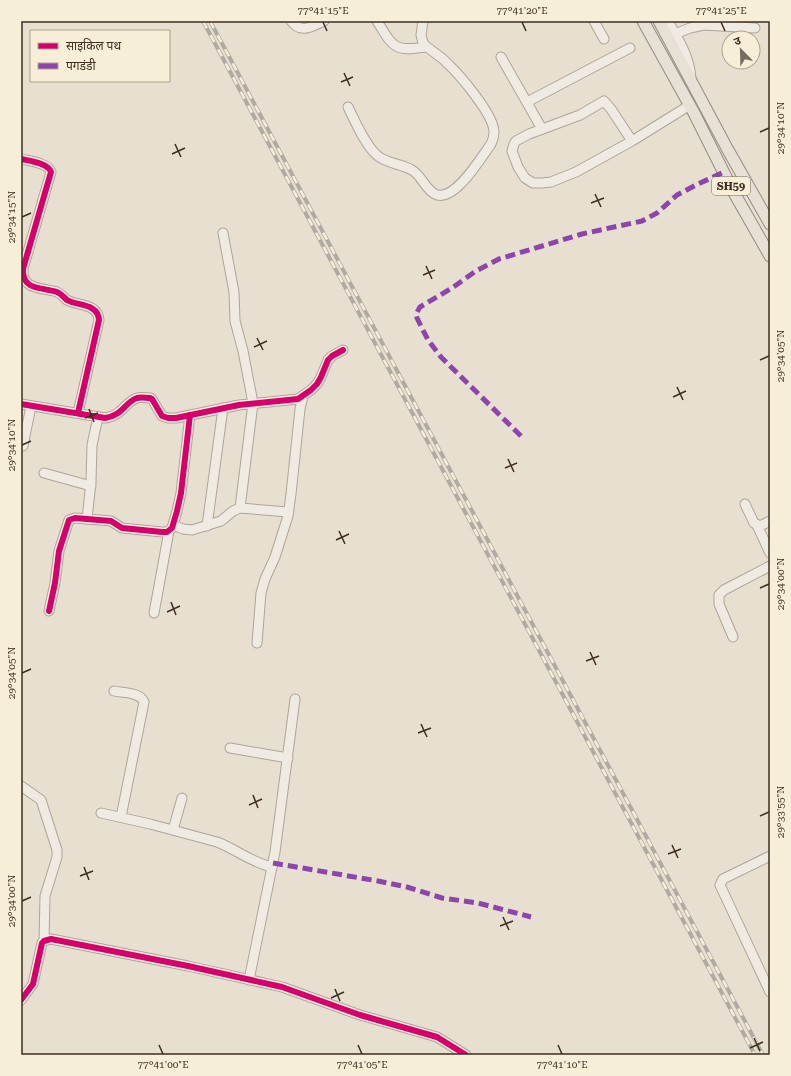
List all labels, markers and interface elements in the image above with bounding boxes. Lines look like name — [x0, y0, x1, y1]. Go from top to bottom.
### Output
text: 77°41'15"E — [297, 5, 349, 16]
text: 77°41'20"E — [496, 5, 548, 16]
text: 77°41'25"E — [695, 5, 747, 16]
legend — [30, 30, 170, 82]
north arrow — [721, 30, 761, 70]
text: उ — [732, 34, 743, 48]
text: साइकिल पथ — [66, 38, 121, 53]
text: पगडंडी — [66, 58, 96, 73]
text: 29°34'10"N — [775, 102, 786, 154]
road number: SH59 — [712, 177, 750, 195]
text: 29°34'15"N — [6, 191, 17, 243]
text: 29°34'05"N — [775, 330, 786, 382]
text: 29°34'10"N — [6, 419, 17, 471]
text: 29°34'00"N — [775, 558, 786, 610]
text: 29°34'05"N — [6, 647, 17, 699]
text: 29°33'55"N — [775, 786, 786, 838]
text: 29°34'00"N — [6, 875, 17, 927]
text: 77°41'00"E — [137, 1059, 189, 1070]
text: 77°41'05"E — [336, 1059, 388, 1070]
text: 77°41'10"E — [536, 1059, 588, 1070]

